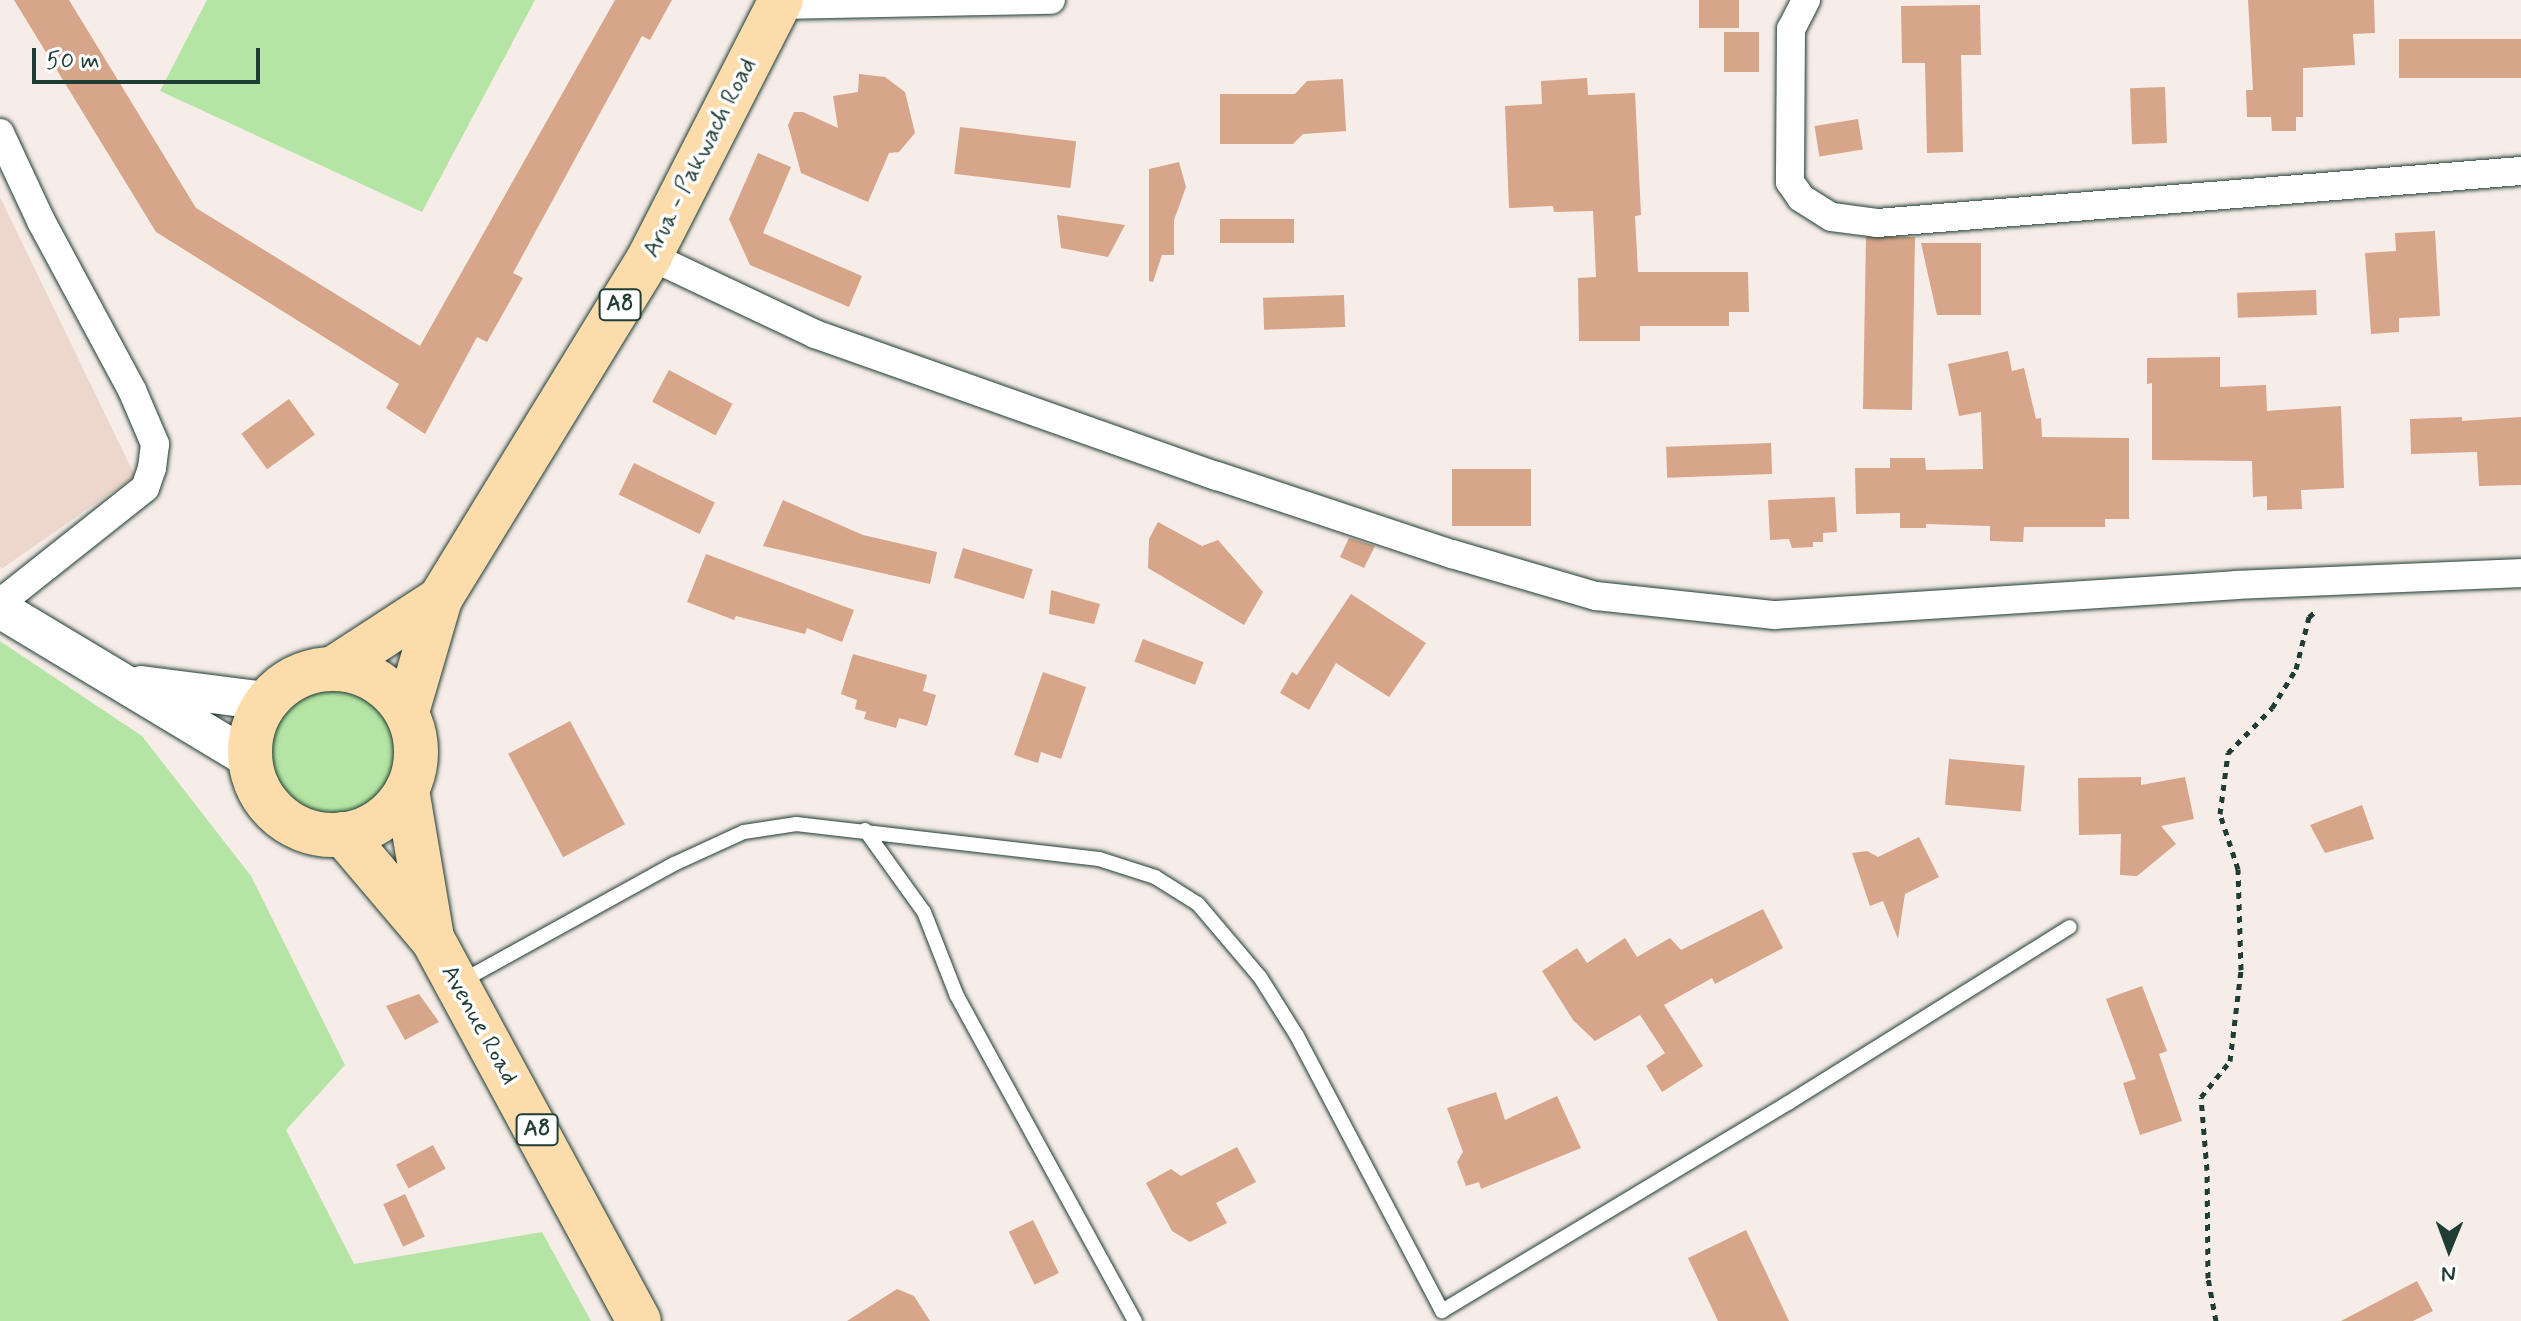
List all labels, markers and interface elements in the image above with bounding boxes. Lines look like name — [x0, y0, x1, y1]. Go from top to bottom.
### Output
scale bar — [36, 32, 264, 82]
text: 50 m — [46, 46, 100, 77]
street label: Arua - Pakwach Road — [637, 53, 763, 263]
road number: A8 — [598, 287, 642, 323]
street label: Avenue Road — [435, 961, 523, 1089]
road number: A8 — [515, 1112, 559, 1148]
north arrow — [2409, 1209, 2489, 1289]
text: N — [2441, 1259, 2456, 1287]

